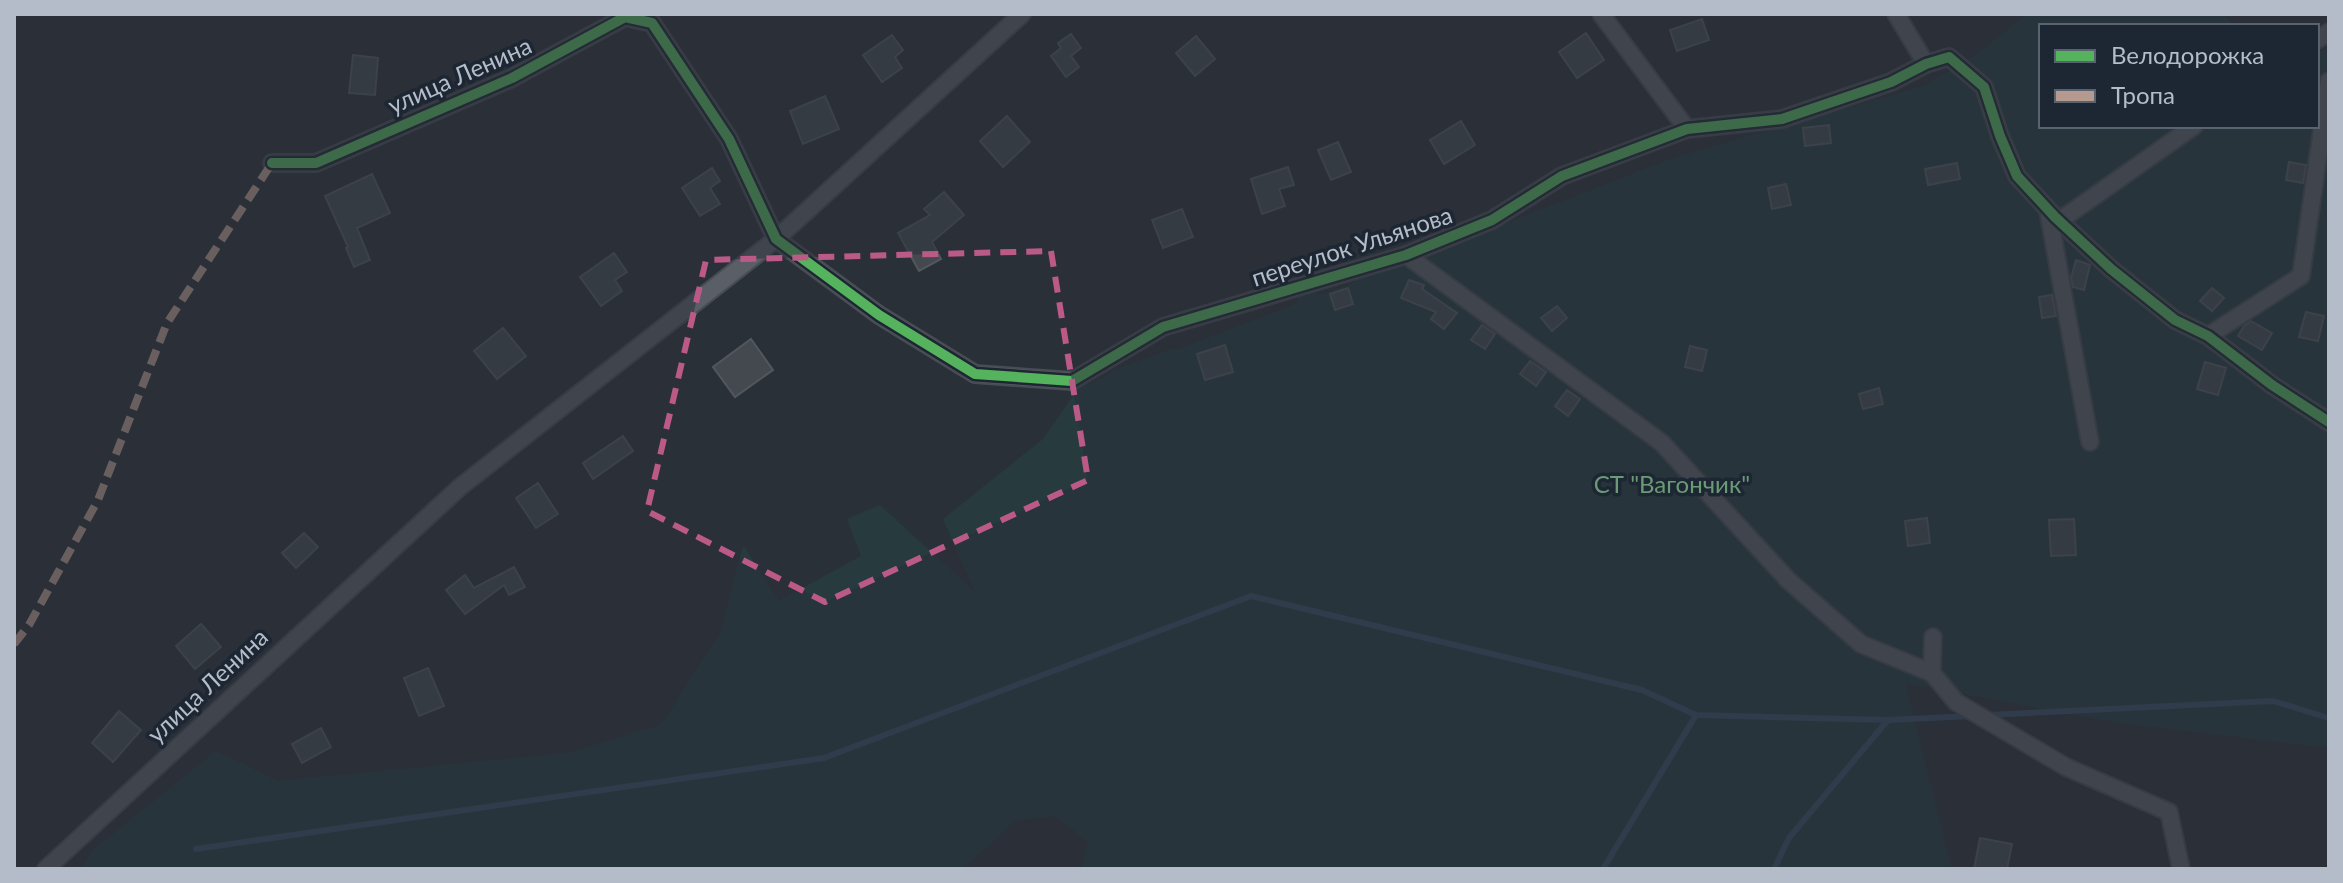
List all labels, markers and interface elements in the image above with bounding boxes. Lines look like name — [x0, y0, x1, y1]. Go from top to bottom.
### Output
legend — [2039, 24, 2319, 128]
street label: улица Ленина — [383, 30, 536, 119]
text: Велодорожка — [2111, 40, 2264, 69]
text: Тропа — [2111, 80, 2175, 109]
street label: переулок Ульянова — [1247, 199, 1456, 292]
park label: СТ "Вагончик" — [1594, 469, 1750, 498]
street label: улица Ленина — [141, 622, 273, 748]

